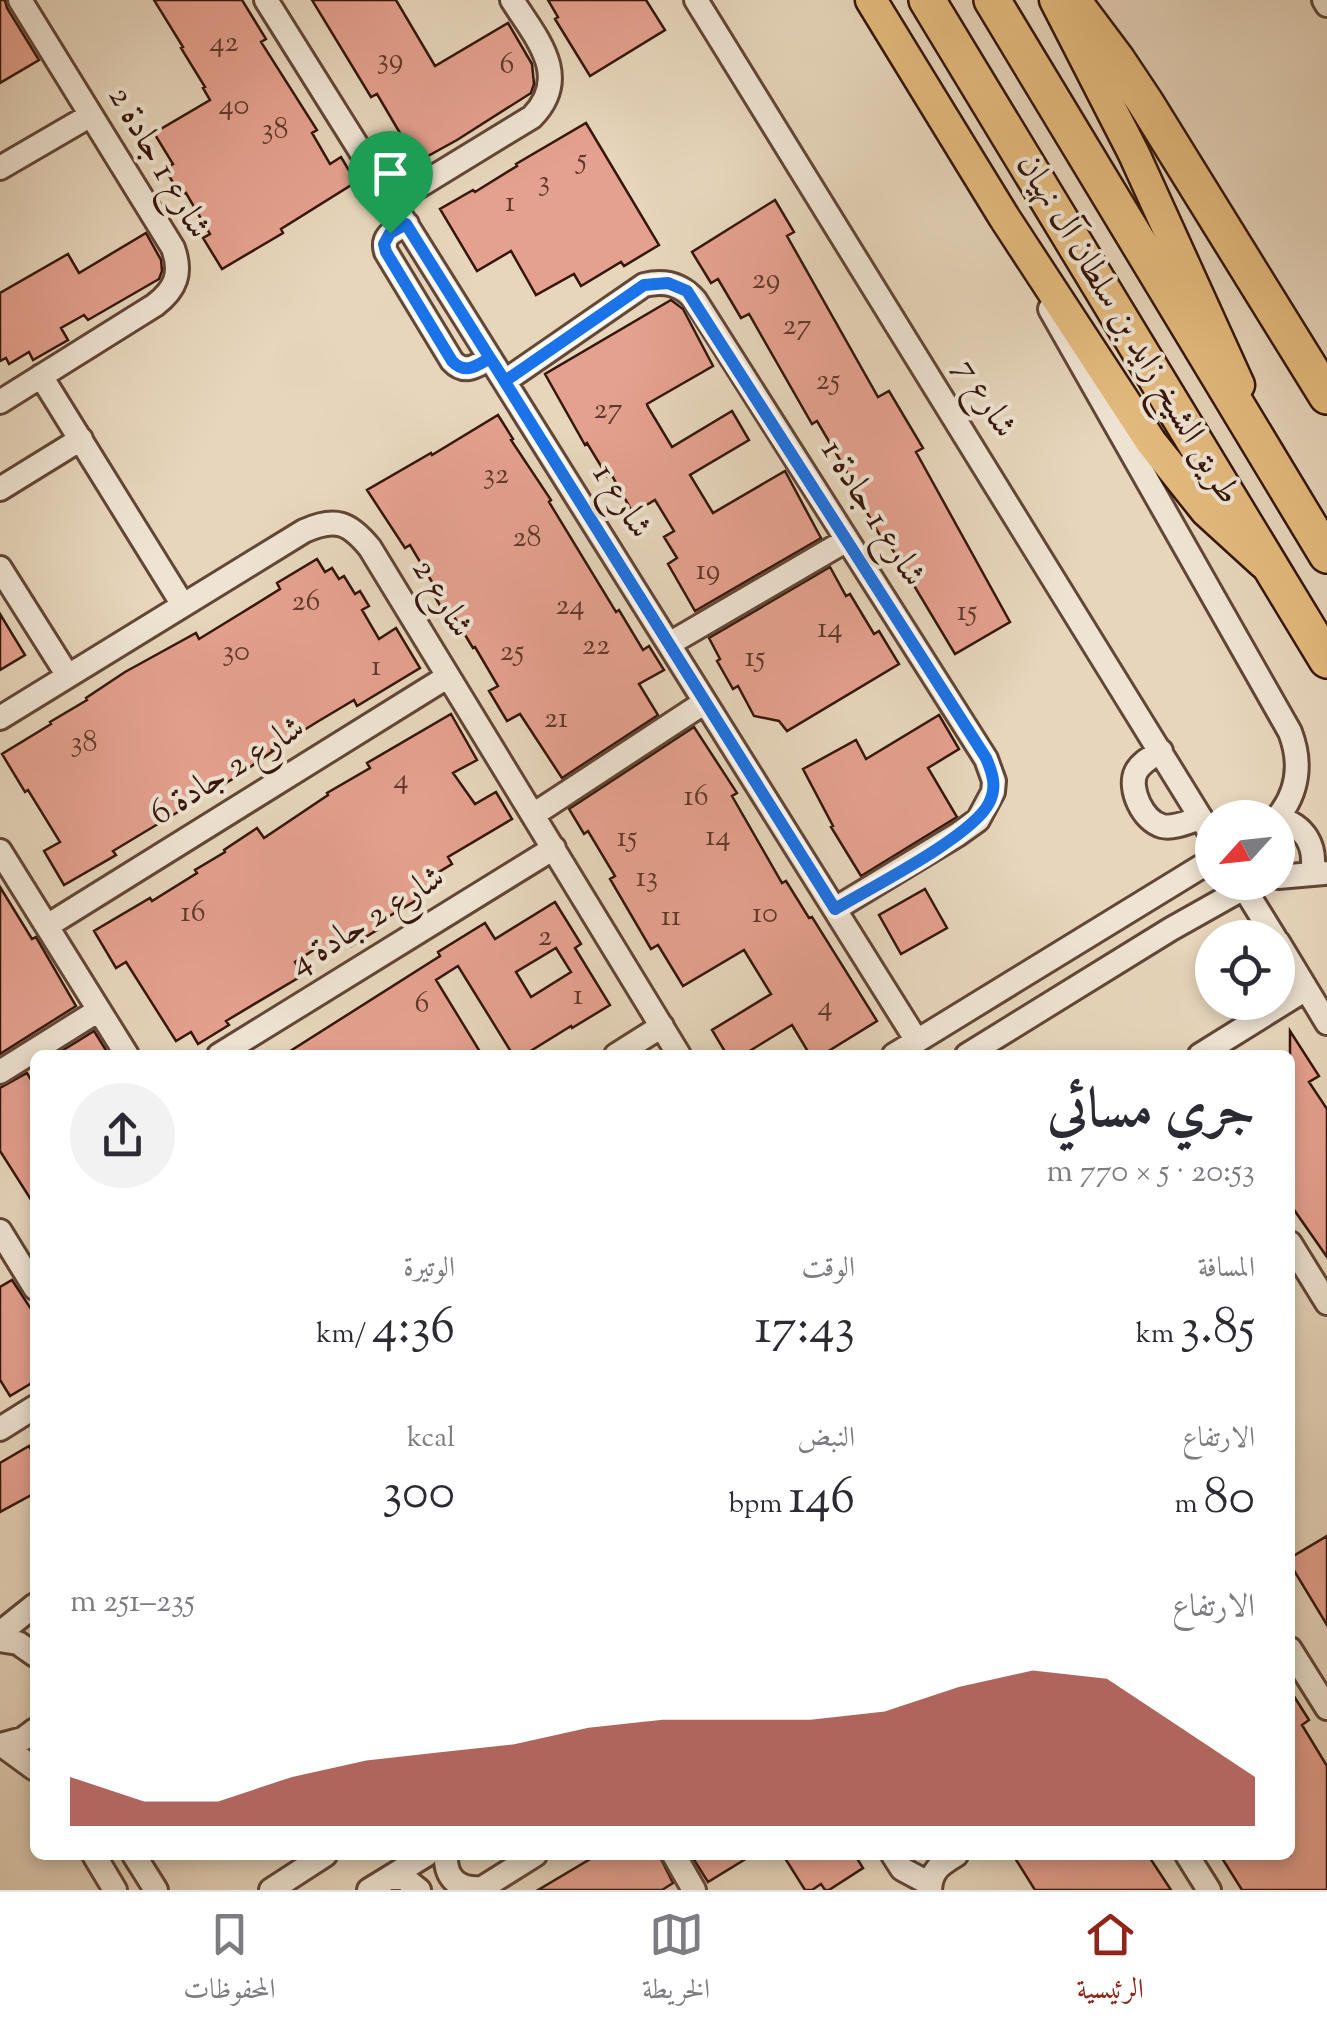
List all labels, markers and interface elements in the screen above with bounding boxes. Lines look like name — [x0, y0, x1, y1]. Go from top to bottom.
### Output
house number: 42 — [209, 22, 239, 65]
house number: 39 — [377, 39, 403, 82]
house number: 6 — [500, 44, 514, 87]
street label: شارع 1 جادة 2 — [94, 77, 222, 249]
house number: 40 — [219, 85, 249, 128]
house number: 38 — [261, 109, 289, 152]
pin — [348, 131, 433, 234]
house number: 5 — [575, 139, 587, 182]
street label: طريق الشيخ زايد بن سلطان آل نهيان — [1000, 145, 1252, 516]
icon: arrive — [363, 146, 418, 201]
house number: 3 — [538, 161, 550, 204]
house number: 1 — [505, 182, 515, 225]
house number: 29 — [752, 259, 780, 302]
house number: 27 — [782, 305, 812, 348]
street label: شارع 7 — [940, 349, 1028, 449]
house number: 25 — [816, 360, 840, 403]
house number: 27 — [593, 389, 623, 432]
street label: شارع 1 جادة 1 — [807, 431, 937, 597]
house number: 32 — [483, 454, 509, 497]
street label: شارع 1 — [578, 455, 664, 549]
house number: 28 — [512, 517, 542, 560]
street label: شارع 2 — [397, 550, 485, 648]
house number: 19 — [696, 550, 720, 593]
house number: 26 — [292, 581, 320, 624]
house number: 24 — [555, 585, 585, 628]
house number: 15 — [957, 591, 977, 634]
house number: 14 — [817, 608, 843, 651]
house number: 22 — [582, 625, 610, 668]
house number: 30 — [222, 631, 250, 674]
house number: 25 — [500, 631, 524, 674]
house number: 15 — [745, 637, 765, 680]
house number: 1 — [371, 646, 381, 689]
house number: 21 — [544, 698, 568, 741]
street label: شارع 2 جادة 6 — [140, 704, 316, 840]
house number: 38 — [70, 722, 98, 765]
house number: 4 — [393, 759, 409, 802]
house number: 16 — [683, 776, 709, 819]
north arrow — [1195, 800, 1295, 900]
map controls — [1195, 800, 1295, 1020]
house number: 14 — [705, 816, 731, 859]
house number: 15 — [617, 817, 637, 860]
street label: شارع 2 جادة 4 — [280, 854, 456, 990]
house number: 13 — [636, 857, 658, 900]
house number: 16 — [180, 892, 206, 935]
house number: 10 — [752, 893, 778, 936]
house number: 11 — [661, 896, 681, 939]
house number: 2 — [538, 916, 552, 959]
button: locate — [1195, 920, 1295, 1020]
house number: 1 — [573, 975, 583, 1018]
house number: 6 — [415, 983, 429, 1026]
house number: 4 — [817, 986, 833, 1029]
text: جري مسائي — [1047, 1073, 1255, 1152]
button: share — [70, 1083, 175, 1188]
text: 20:53 · 5 × 770 m — [1046, 1150, 1255, 1196]
text: الوتيرة — [403, 1249, 455, 1289]
text: الوقت — [801, 1249, 855, 1289]
text: المسافة — [1198, 1249, 1255, 1289]
text: 4:36 — [372, 1294, 455, 1366]
text: 17:43 — [755, 1294, 855, 1366]
text: 3.85 — [1180, 1294, 1255, 1366]
text: /km — [316, 1315, 372, 1355]
text: km — [1136, 1315, 1180, 1355]
text: kcal — [407, 1419, 455, 1459]
text: النبض — [797, 1419, 855, 1459]
text: الارتفاع — [1182, 1419, 1255, 1459]
text: 300 — [382, 1459, 455, 1531]
text: 146 — [788, 1464, 855, 1536]
text: 80 — [1204, 1464, 1255, 1536]
text: bpm — [729, 1485, 788, 1525]
text: m — [1174, 1485, 1204, 1525]
text: 235–251 m — [70, 1580, 195, 1626]
text: الارتفاع — [1172, 1585, 1255, 1631]
tab: المحفوظات — [183, 1907, 276, 2016]
tab: الخريطة — [642, 1907, 710, 2016]
tab: الرئيسية — [1077, 1907, 1144, 2016]

